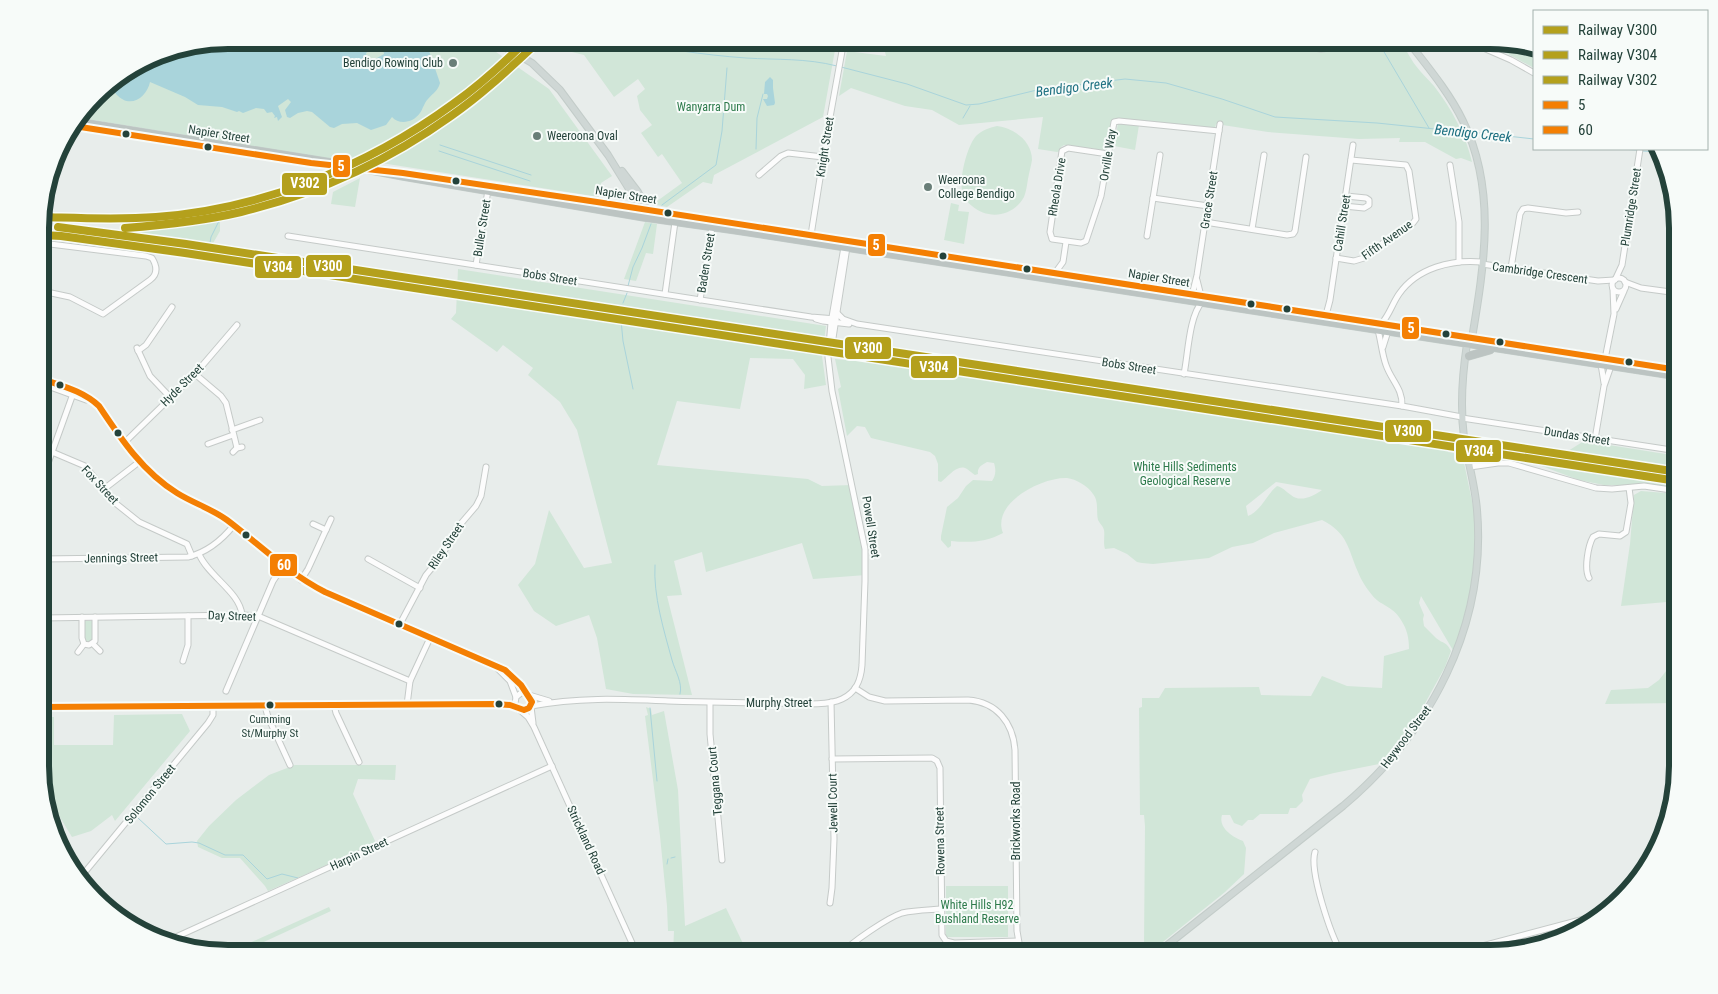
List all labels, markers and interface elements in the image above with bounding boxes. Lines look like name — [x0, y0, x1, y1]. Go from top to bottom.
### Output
legend — [1533, 10, 1708, 150]
text: Railway V300 — [1578, 21, 1657, 39]
text: Railway V304 — [1578, 46, 1657, 64]
place label: Bendigo Rowing Club — [343, 56, 443, 70]
marker: Bendigo Rowing Club — [447, 57, 459, 69]
text: Railway V302 — [1578, 71, 1657, 89]
water label: Bendigo Creek — [1035, 74, 1114, 100]
text: 5 — [1578, 96, 1585, 114]
park label: Wanyarra Dum — [677, 100, 745, 114]
street label: Knight Street — [813, 115, 837, 178]
water label: Bendigo Creek — [1434, 121, 1513, 145]
text: 60 — [1578, 121, 1593, 139]
street label: Napier Street — [187, 122, 251, 146]
street label: Orville Way — [1097, 128, 1119, 182]
unlabelled marker — [121, 129, 131, 139]
place label: Weeroona Oval — [547, 129, 618, 143]
marker: Weeroona Oval — [531, 130, 543, 142]
unlabelled marker — [203, 142, 213, 152]
line badge: 5 — [332, 154, 351, 178]
street label: Rheola Drive — [1045, 156, 1069, 217]
text: 5 — [337, 158, 345, 174]
street label: Plumridge Street — [1618, 166, 1644, 247]
street label: Grace Street — [1198, 170, 1221, 230]
line badge: V302 — [281, 172, 328, 196]
place label: Weeroona College Bendigo — [938, 173, 1015, 201]
text: V302 — [290, 175, 320, 191]
unlabelled marker — [451, 176, 461, 186]
marker: Weeroona College Bendigo — [922, 181, 934, 193]
street label: Napier Street — [594, 183, 658, 207]
street label: Cahill Street — [1331, 193, 1353, 252]
street label: Buller Street — [471, 198, 494, 258]
unlabelled marker — [663, 208, 673, 218]
street label: Fifth Avenue — [1359, 217, 1415, 263]
street label: Baden Street — [694, 232, 718, 294]
line badge: 5 — [867, 233, 886, 257]
text: 5 — [872, 237, 880, 253]
unlabelled marker — [938, 251, 948, 261]
line badge: V300 — [305, 254, 352, 278]
line badge: V304 — [254, 255, 302, 279]
text: V300 — [313, 258, 343, 274]
text: V304 — [263, 259, 293, 275]
street label: Cambridge Crescent — [1491, 259, 1589, 287]
unlabelled marker — [1022, 264, 1032, 274]
street label: Bobs Street — [522, 266, 579, 288]
street label: Napier Street — [1127, 266, 1191, 290]
unlabelled marker — [1246, 299, 1256, 309]
unlabelled marker — [1282, 304, 1292, 314]
line badge: 5 — [1401, 316, 1420, 340]
text: 5 — [1407, 320, 1415, 336]
unlabelled marker — [1441, 329, 1451, 339]
line badge: V300 — [844, 336, 892, 360]
unlabelled marker — [1495, 337, 1505, 347]
text: V300 — [853, 340, 883, 356]
line badge: V304 — [910, 355, 958, 379]
street label: Bobs Street — [1101, 355, 1158, 377]
unlabelled marker — [1624, 357, 1634, 367]
text: V304 — [919, 359, 949, 375]
street label: Hyde Street — [158, 360, 207, 409]
unlabelled marker — [55, 380, 65, 390]
line badge: V300 — [1384, 419, 1432, 443]
text: V300 — [1393, 423, 1423, 439]
street label: Dundas Street — [1543, 424, 1611, 448]
unlabelled marker — [113, 428, 123, 438]
line badge: V304 — [1455, 439, 1502, 463]
text: V304 — [1464, 443, 1494, 459]
park label: White Hills Sediments Geological Reserve — [1133, 460, 1237, 488]
street label: Fox Street — [79, 463, 122, 508]
street label: Powell Street — [859, 495, 883, 559]
street label: Riley Street — [425, 520, 467, 572]
unlabelled marker — [241, 530, 251, 540]
street label: Jennings Street — [84, 550, 159, 566]
line badge: 60 — [269, 553, 298, 577]
text: 60 — [277, 557, 291, 573]
street label: Day Street — [208, 608, 257, 624]
unlabelled marker — [394, 619, 404, 629]
street label: Murphy Street — [746, 696, 813, 710]
unlabelled marker — [494, 699, 504, 709]
marker: Cumming St/Murphy St — [265, 700, 275, 710]
street label: Heywood Street — [1378, 703, 1434, 771]
place label: Cumming St/Murphy St — [242, 713, 298, 740]
street label: Teggana Court — [705, 745, 725, 816]
street label: Solomon Street — [122, 761, 179, 827]
street label: Jewell Court — [825, 773, 841, 833]
street label: Brickworks Road — [1009, 781, 1023, 861]
street label: Strickland Road — [564, 803, 608, 877]
street label: Rowena Street — [932, 806, 948, 875]
street label: Harpin Street — [328, 834, 391, 873]
park label: White Hills H92 Bushland Reserve — [935, 898, 1019, 926]

